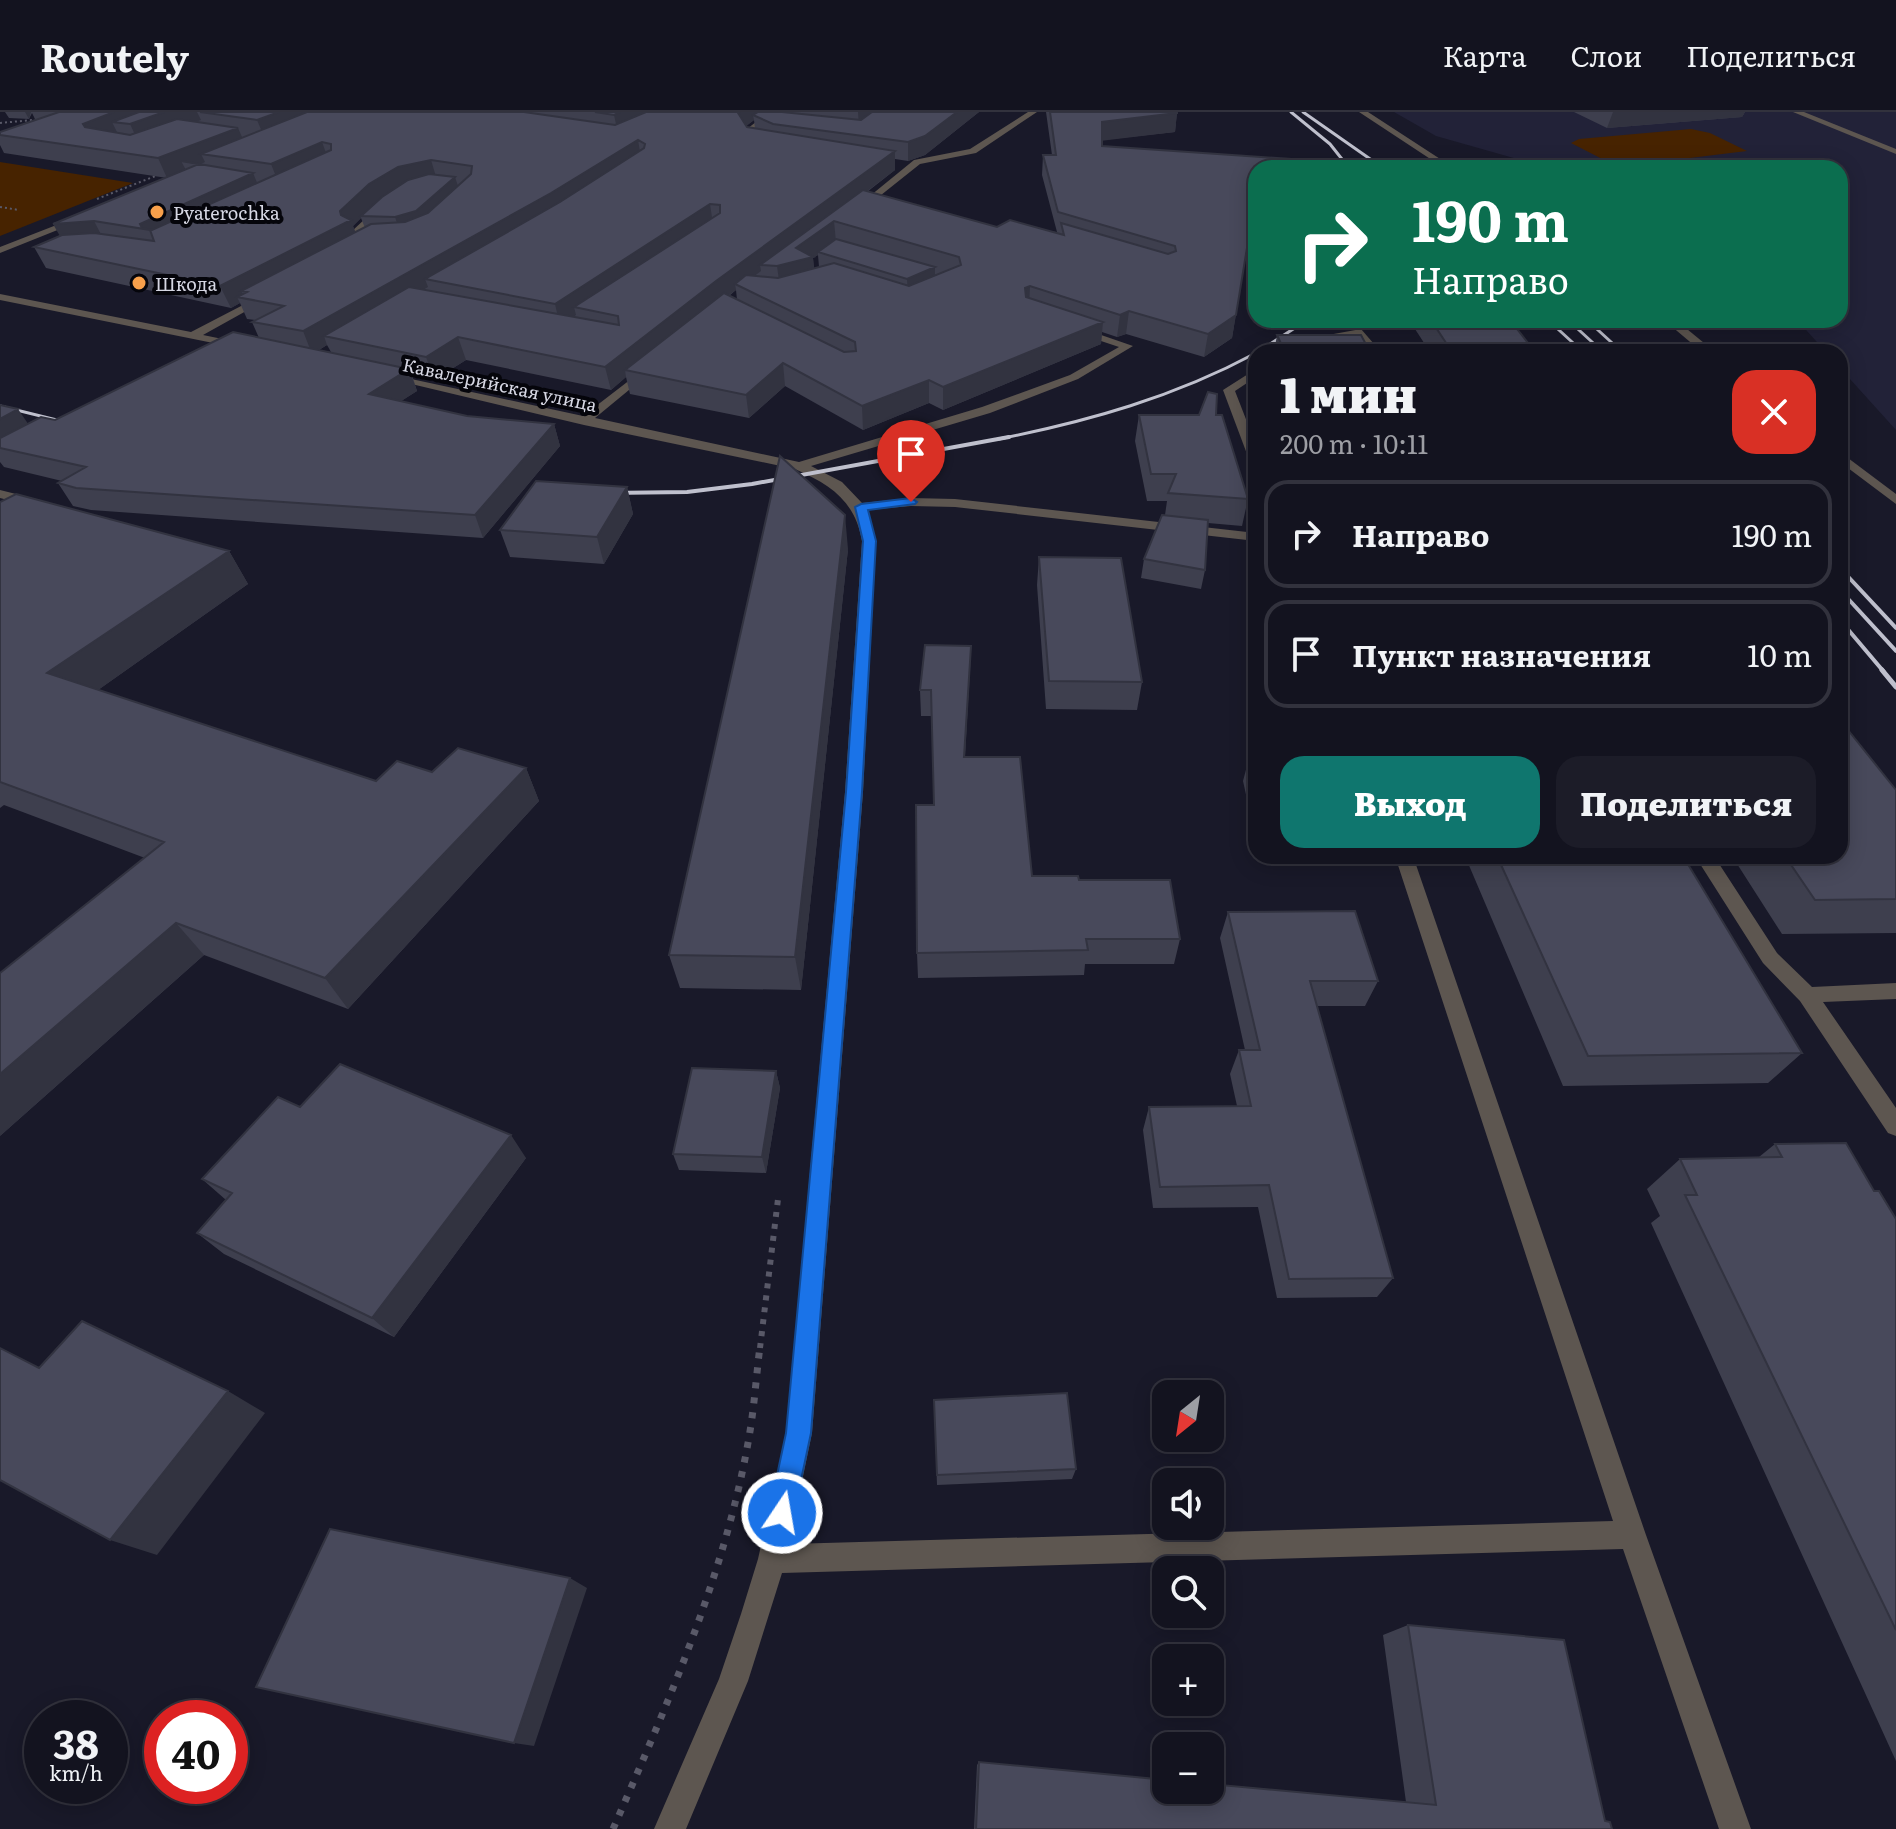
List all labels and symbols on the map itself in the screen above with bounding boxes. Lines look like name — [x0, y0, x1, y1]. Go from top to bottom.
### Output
place label: Pyaterochka — [173, 199, 280, 226]
marker: Pyaterochka — [148, 203, 166, 221]
place label: Шкода — [155, 270, 218, 297]
marker: Шкода — [130, 274, 148, 292]
street label: Кавалерийская улица — [400, 350, 600, 418]
pin — [877, 420, 945, 502]
north arrow — [1152, 1380, 1224, 1452]
position arrow — [740, 1471, 824, 1555]
speed limit sign: 40 — [144, 1700, 248, 1804]

